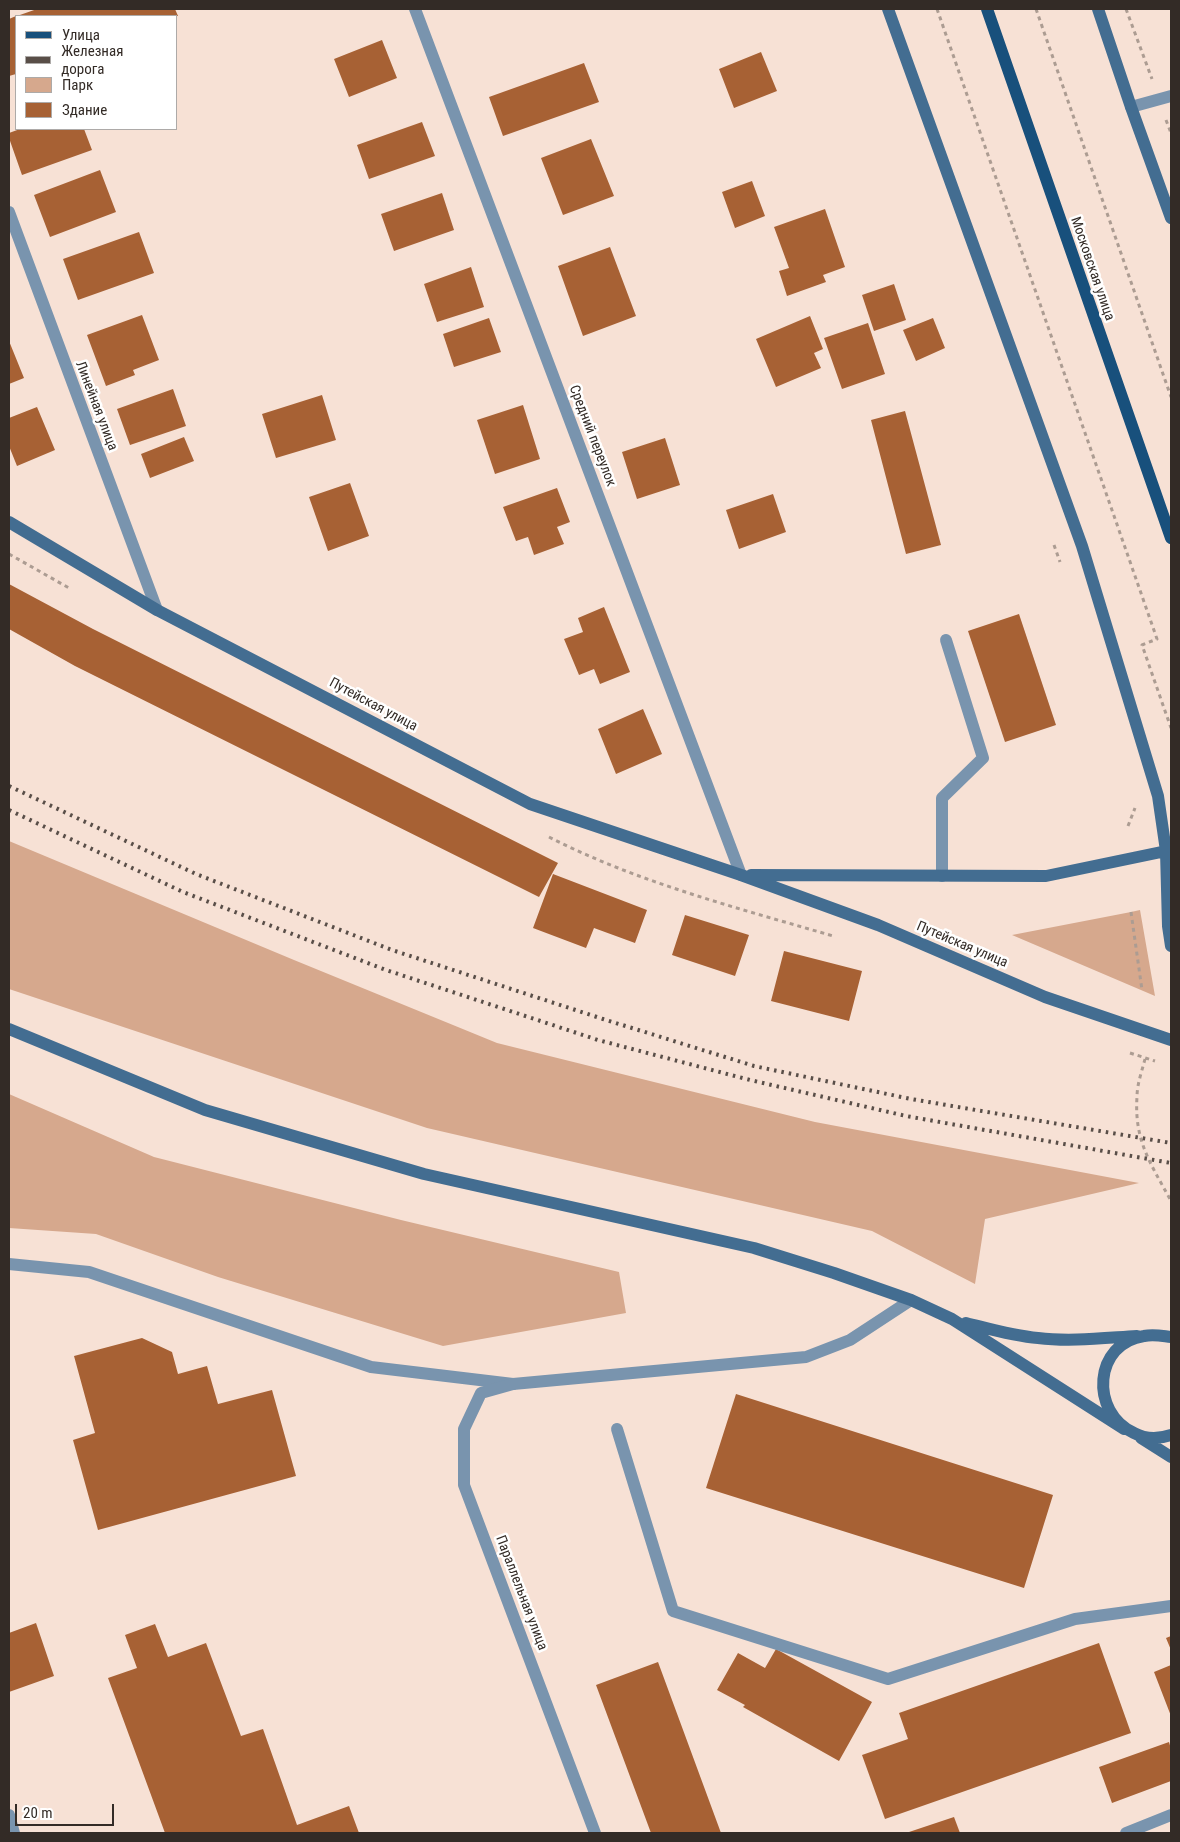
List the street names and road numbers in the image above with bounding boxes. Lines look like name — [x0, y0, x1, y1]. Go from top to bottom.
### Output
street label: Московская улица — [1066, 215, 1118, 323]
street label: Линейная улица — [71, 359, 121, 453]
street label: Средний переулок — [565, 383, 619, 489]
street label: Путейская улица — [326, 675, 420, 735]
street label: Путейская улица — [914, 918, 1010, 972]
street label: Параллельная улица — [491, 1533, 551, 1653]

